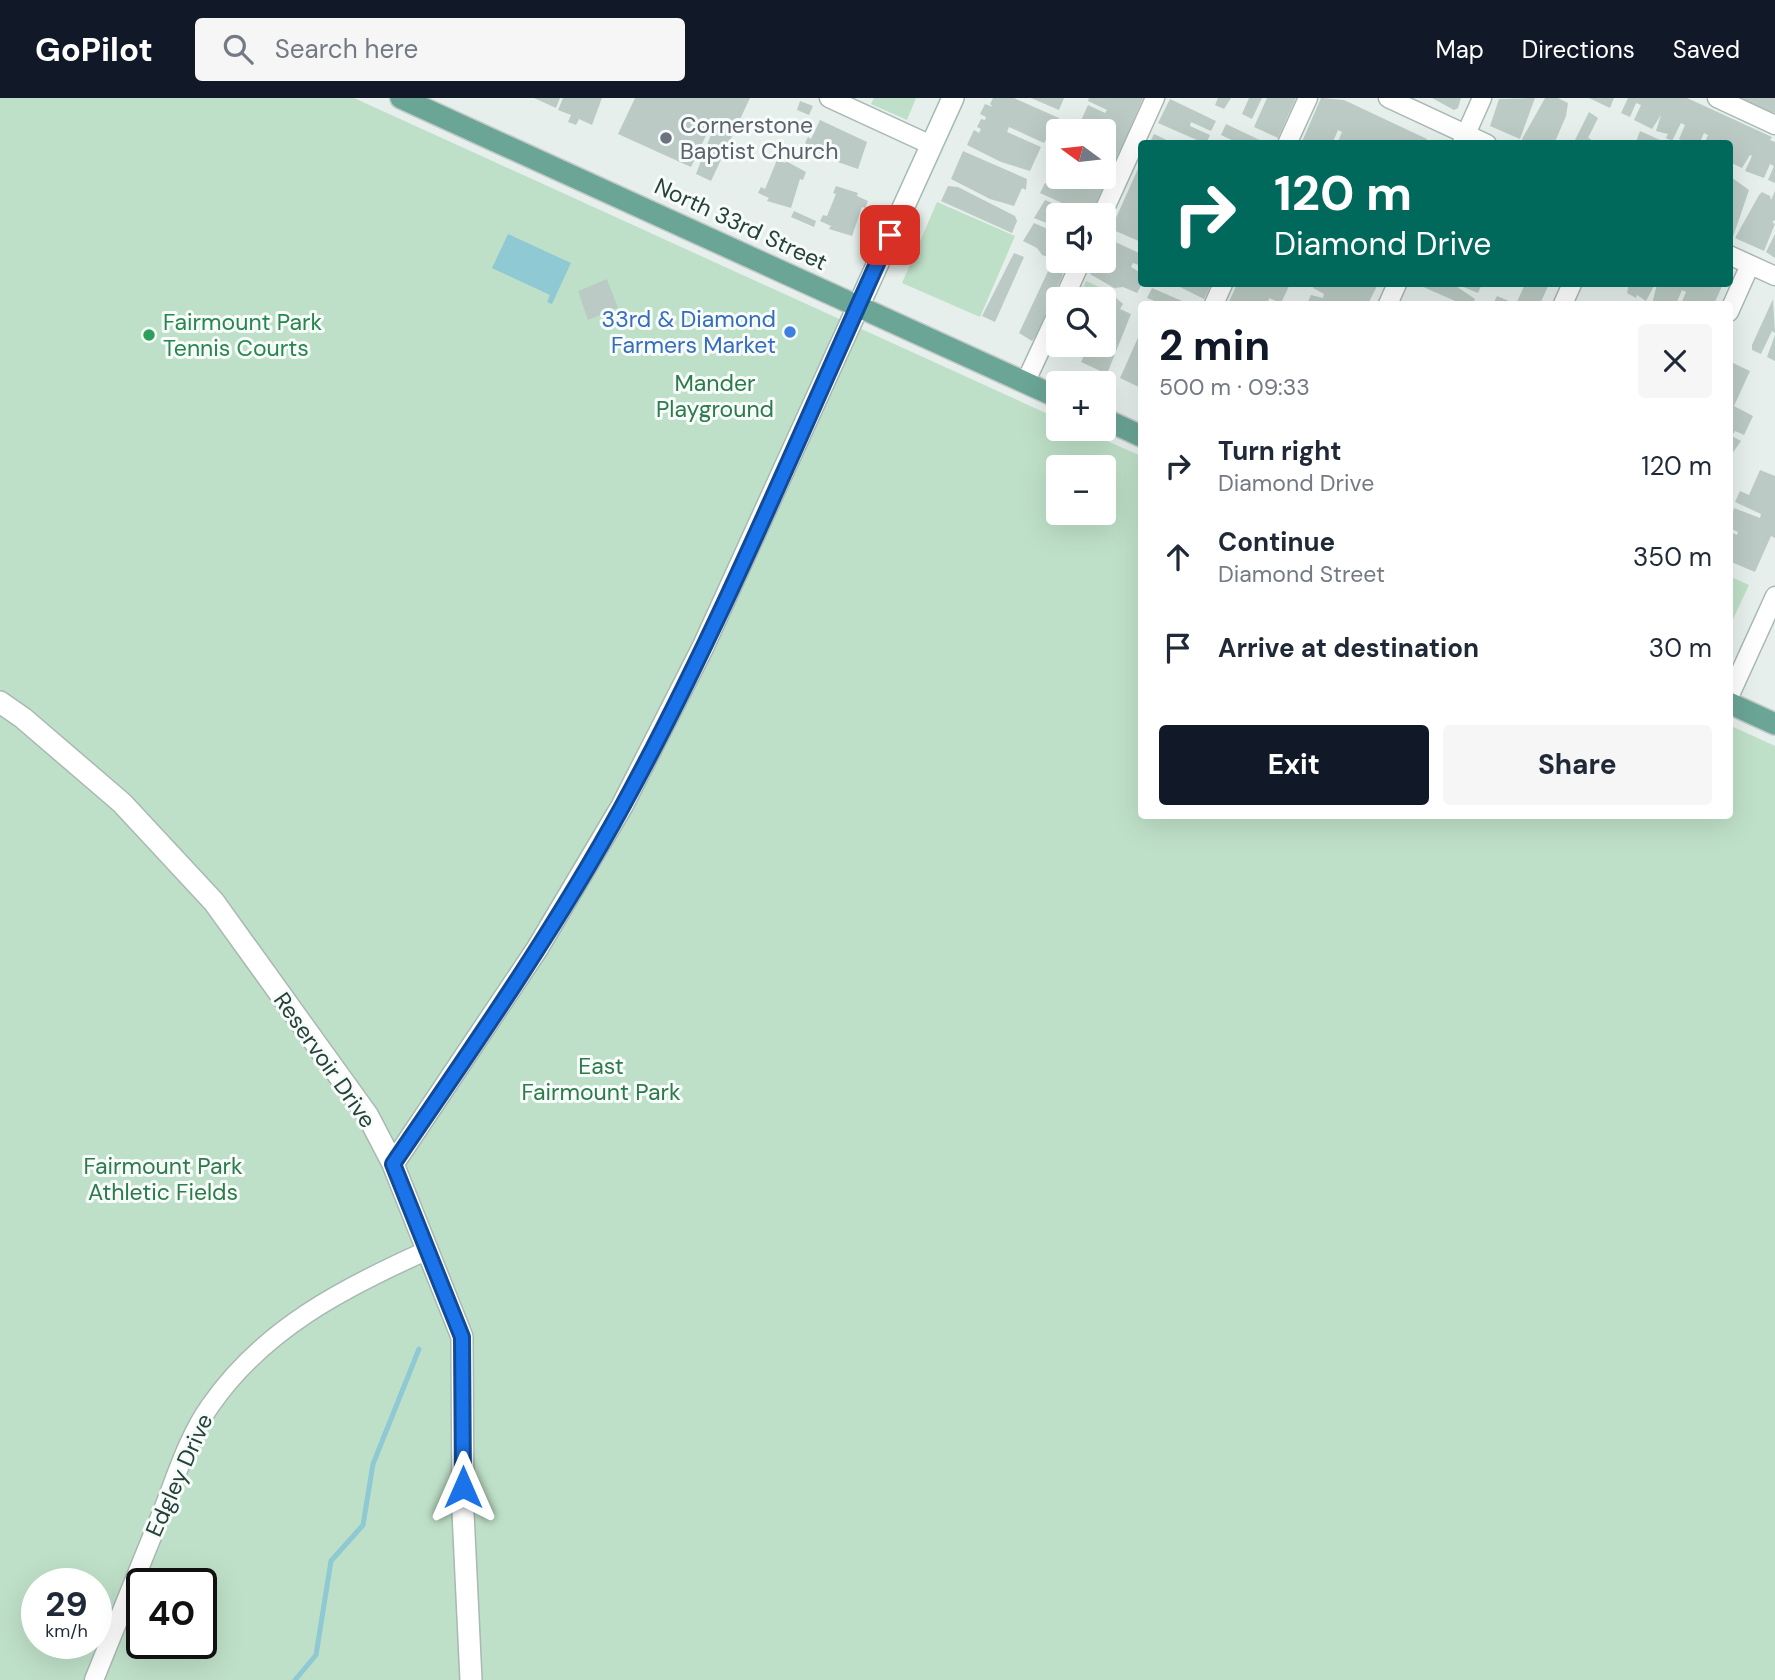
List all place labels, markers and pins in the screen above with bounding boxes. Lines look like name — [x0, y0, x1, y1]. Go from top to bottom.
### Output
place label: Cornerstone Baptist Church — [680, 110, 838, 166]
marker: Cornerstone Baptist Church — [658, 130, 674, 146]
pin — [860, 205, 920, 265]
place label: 33rd & Diamond Farmers Market — [602, 304, 776, 360]
place label: Fairmount Park Tennis Courts — [163, 307, 323, 363]
marker: 33rd & Diamond Farmers Market — [782, 324, 798, 340]
marker: Fairmount Park Tennis Courts — [141, 327, 157, 343]

